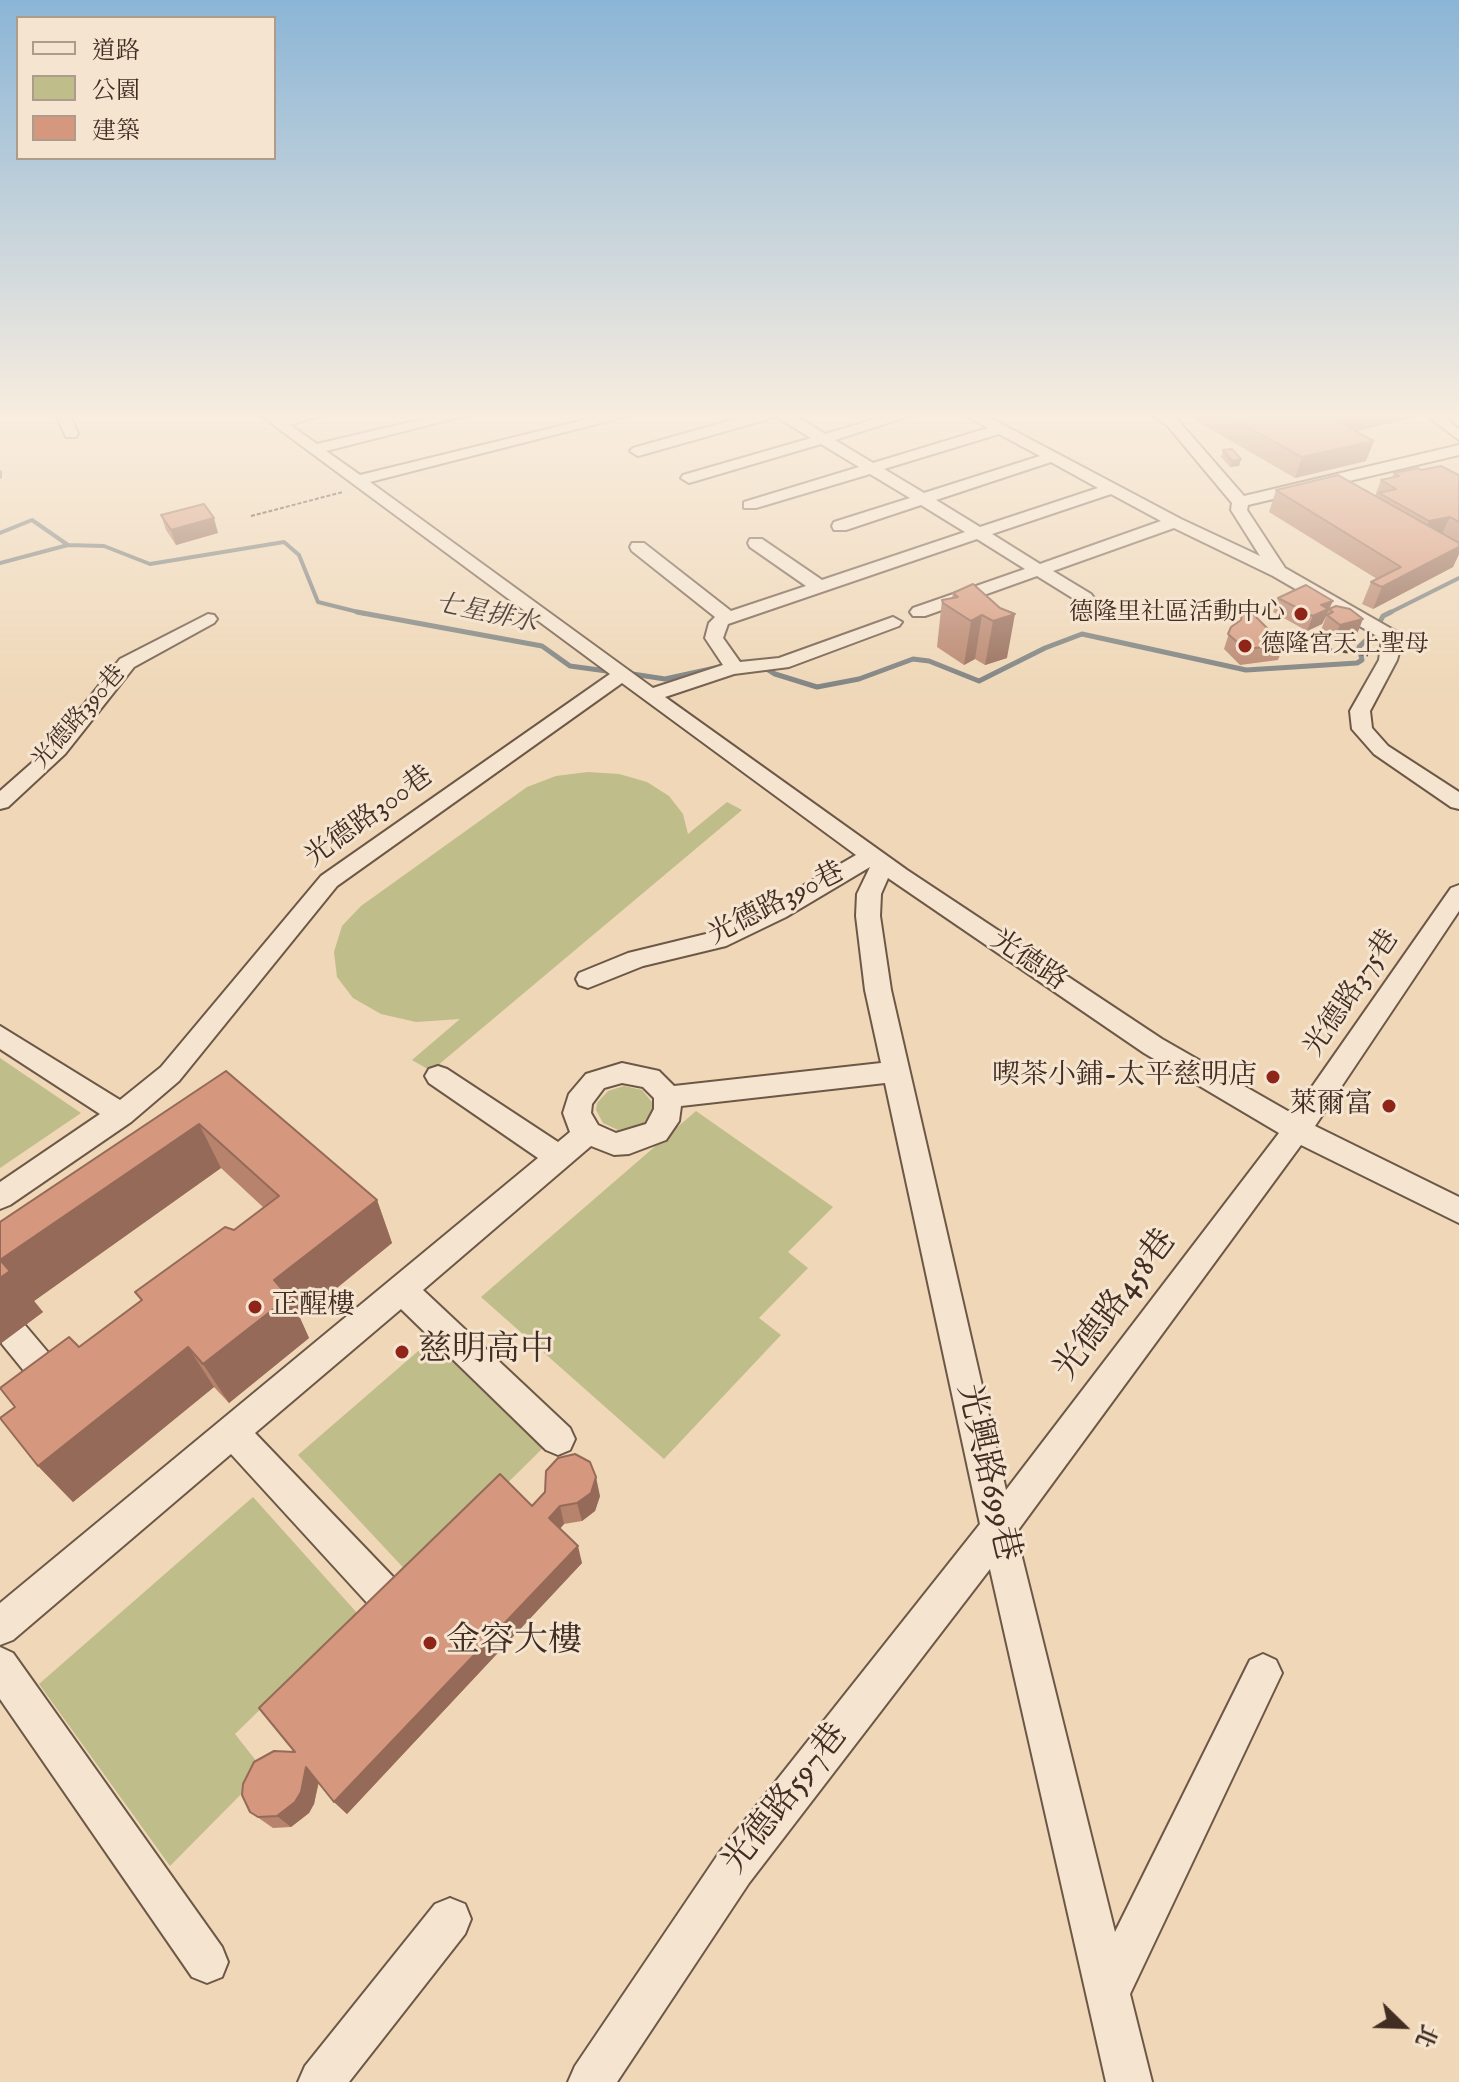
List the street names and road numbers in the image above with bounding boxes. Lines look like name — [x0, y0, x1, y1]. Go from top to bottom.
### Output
street label: 光德路390巷 — [27, 661, 133, 775]
street label: 光德路300巷 — [299, 760, 441, 876]
street label: 光德路390巷 — [703, 856, 851, 954]
street label: 光德路375巷 — [1298, 924, 1408, 1064]
street label: 光德路 — [984, 925, 1072, 999]
street label: 光德路458巷 — [1047, 1223, 1187, 1389]
street label: 光興路699巷 — [946, 1381, 1026, 1565]
street label: 光德路597巷 — [716, 1717, 858, 1883]

